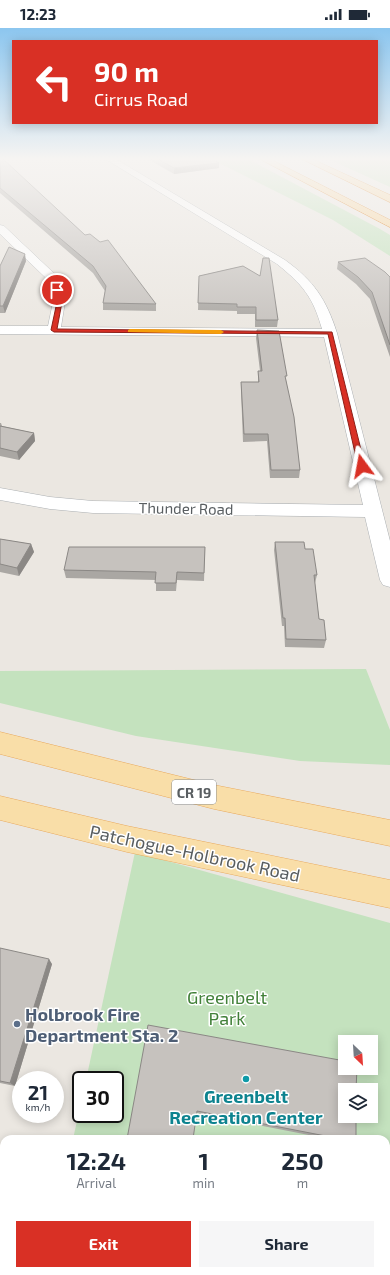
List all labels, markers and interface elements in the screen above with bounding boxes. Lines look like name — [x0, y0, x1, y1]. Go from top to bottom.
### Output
text: 12:23 — [20, 5, 56, 23]
text: 90 m — [94, 54, 159, 88]
icon: left — [28, 56, 80, 108]
text: Cirrus Road — [94, 88, 188, 110]
pin — [40, 273, 74, 307]
icon: arrive — [46, 279, 68, 301]
position arrow — [341, 445, 383, 487]
street label: Thunder Road — [138, 498, 234, 518]
road number: CR 19 — [172, 780, 216, 804]
street label: Patchogue-Holbrook Road — [88, 820, 302, 886]
park label: Greenbelt Park — [187, 986, 267, 1029]
place label: Holbrook Fire Department Sta. 2 — [25, 1003, 179, 1046]
marker: Holbrook Fire Department Sta. 2 — [12, 1019, 22, 1029]
north arrow — [338, 1035, 378, 1075]
map controls — [338, 1035, 378, 1123]
speed limit sign: 30 — [72, 1071, 124, 1123]
marker: Greenbelt Recreation Center — [241, 1074, 251, 1084]
text: 21 — [28, 1080, 48, 1104]
button: layers — [338, 1083, 378, 1123]
place label: Greenbelt Recreation Center — [169, 1085, 323, 1128]
text: km/h — [26, 1101, 50, 1113]
text: 12:24 — [66, 1146, 126, 1175]
text: 1 — [198, 1146, 209, 1175]
text: 250 — [281, 1146, 324, 1175]
text: Arrival — [77, 1175, 116, 1191]
text: min — [193, 1175, 215, 1191]
text: m — [297, 1175, 308, 1191]
button: Exit — [16, 1221, 191, 1267]
button: Share — [199, 1221, 374, 1267]

